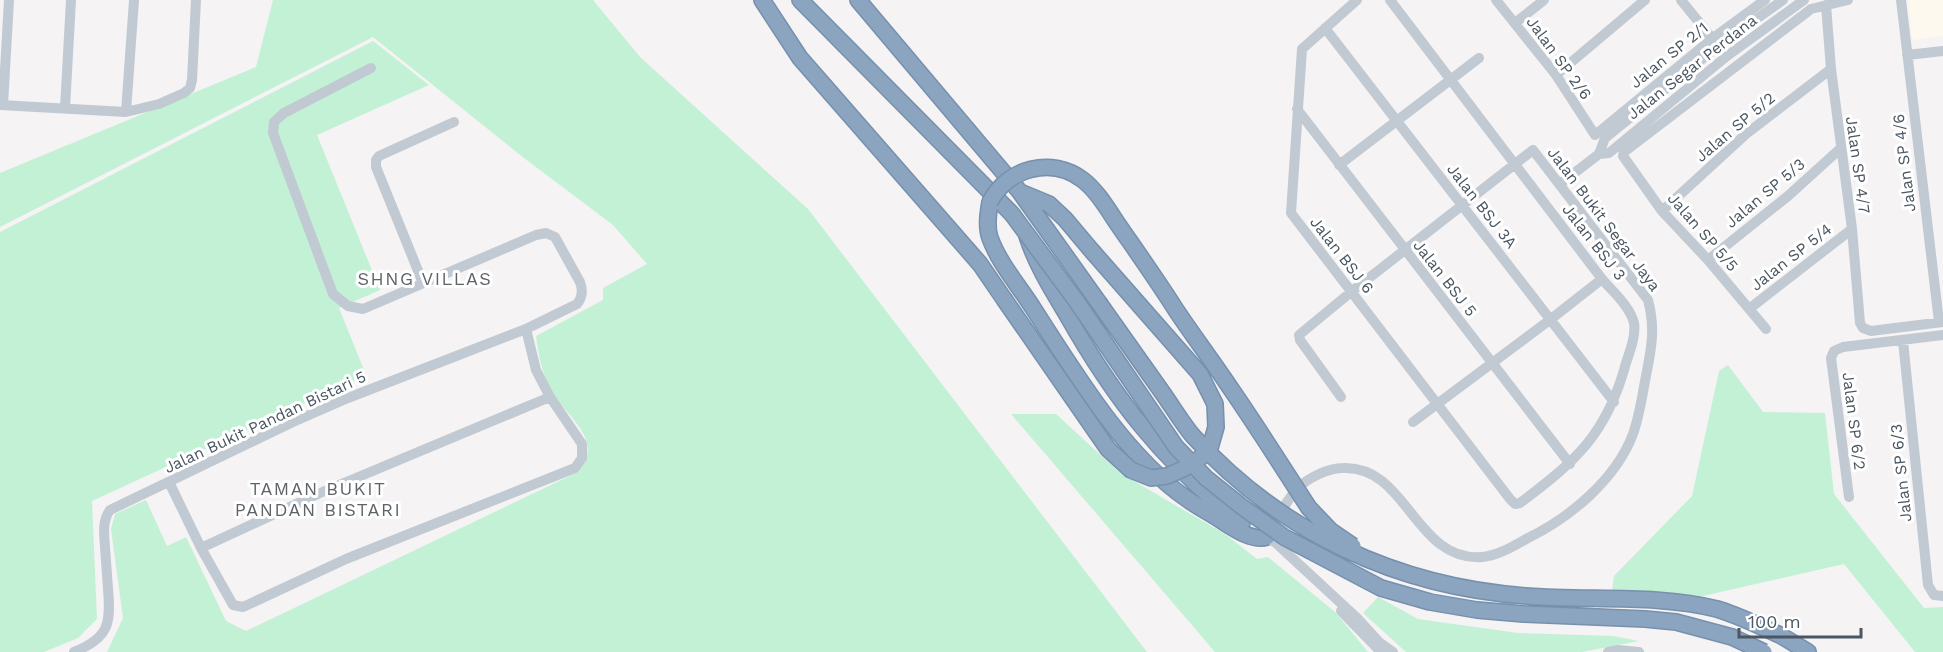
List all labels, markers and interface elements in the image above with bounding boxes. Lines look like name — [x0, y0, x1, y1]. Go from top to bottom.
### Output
street label: Jalan Segar Perdana — [1624, 11, 1760, 123]
street label: Jalan SP 2/6 — [1523, 13, 1595, 103]
street label: Jalan SP 2/1 — [1626, 18, 1712, 92]
street label: Jalan SP 5/2 — [1691, 88, 1779, 166]
street label: Jalan SP 4/6 — [1889, 113, 1919, 213]
street label: Jalan SP 4/7 — [1842, 115, 1874, 215]
street label: Jalan Bukit Segar Jaya — [1544, 143, 1664, 295]
street label: Jalan SP 5/3 — [1721, 154, 1809, 232]
street label: Jalan BSJ 3A — [1443, 160, 1521, 252]
street label: Jalan SP 5/5 — [1664, 189, 1742, 275]
street label: Jalan BSJ 3 — [1558, 200, 1630, 284]
street label: Jalan BSJ 6 — [1306, 213, 1378, 297]
street label: Jalan SP 5/4 — [1747, 219, 1836, 295]
street label: Jalan BSJ 5 — [1409, 236, 1481, 320]
district label: SHNG VILLAS — [358, 268, 492, 289]
street label: Jalan Bukit Pandan Bistari 5 — [161, 367, 369, 477]
street label: Jalan SP 6/2 — [1839, 371, 1869, 471]
street label: Jalan SP 6/3 — [1886, 423, 1916, 523]
district label: TAMAN BUKIT PANDAN BISTARI — [235, 478, 401, 520]
scale bar — [1739, 601, 1860, 639]
text: 100 m — [1748, 611, 1801, 632]

